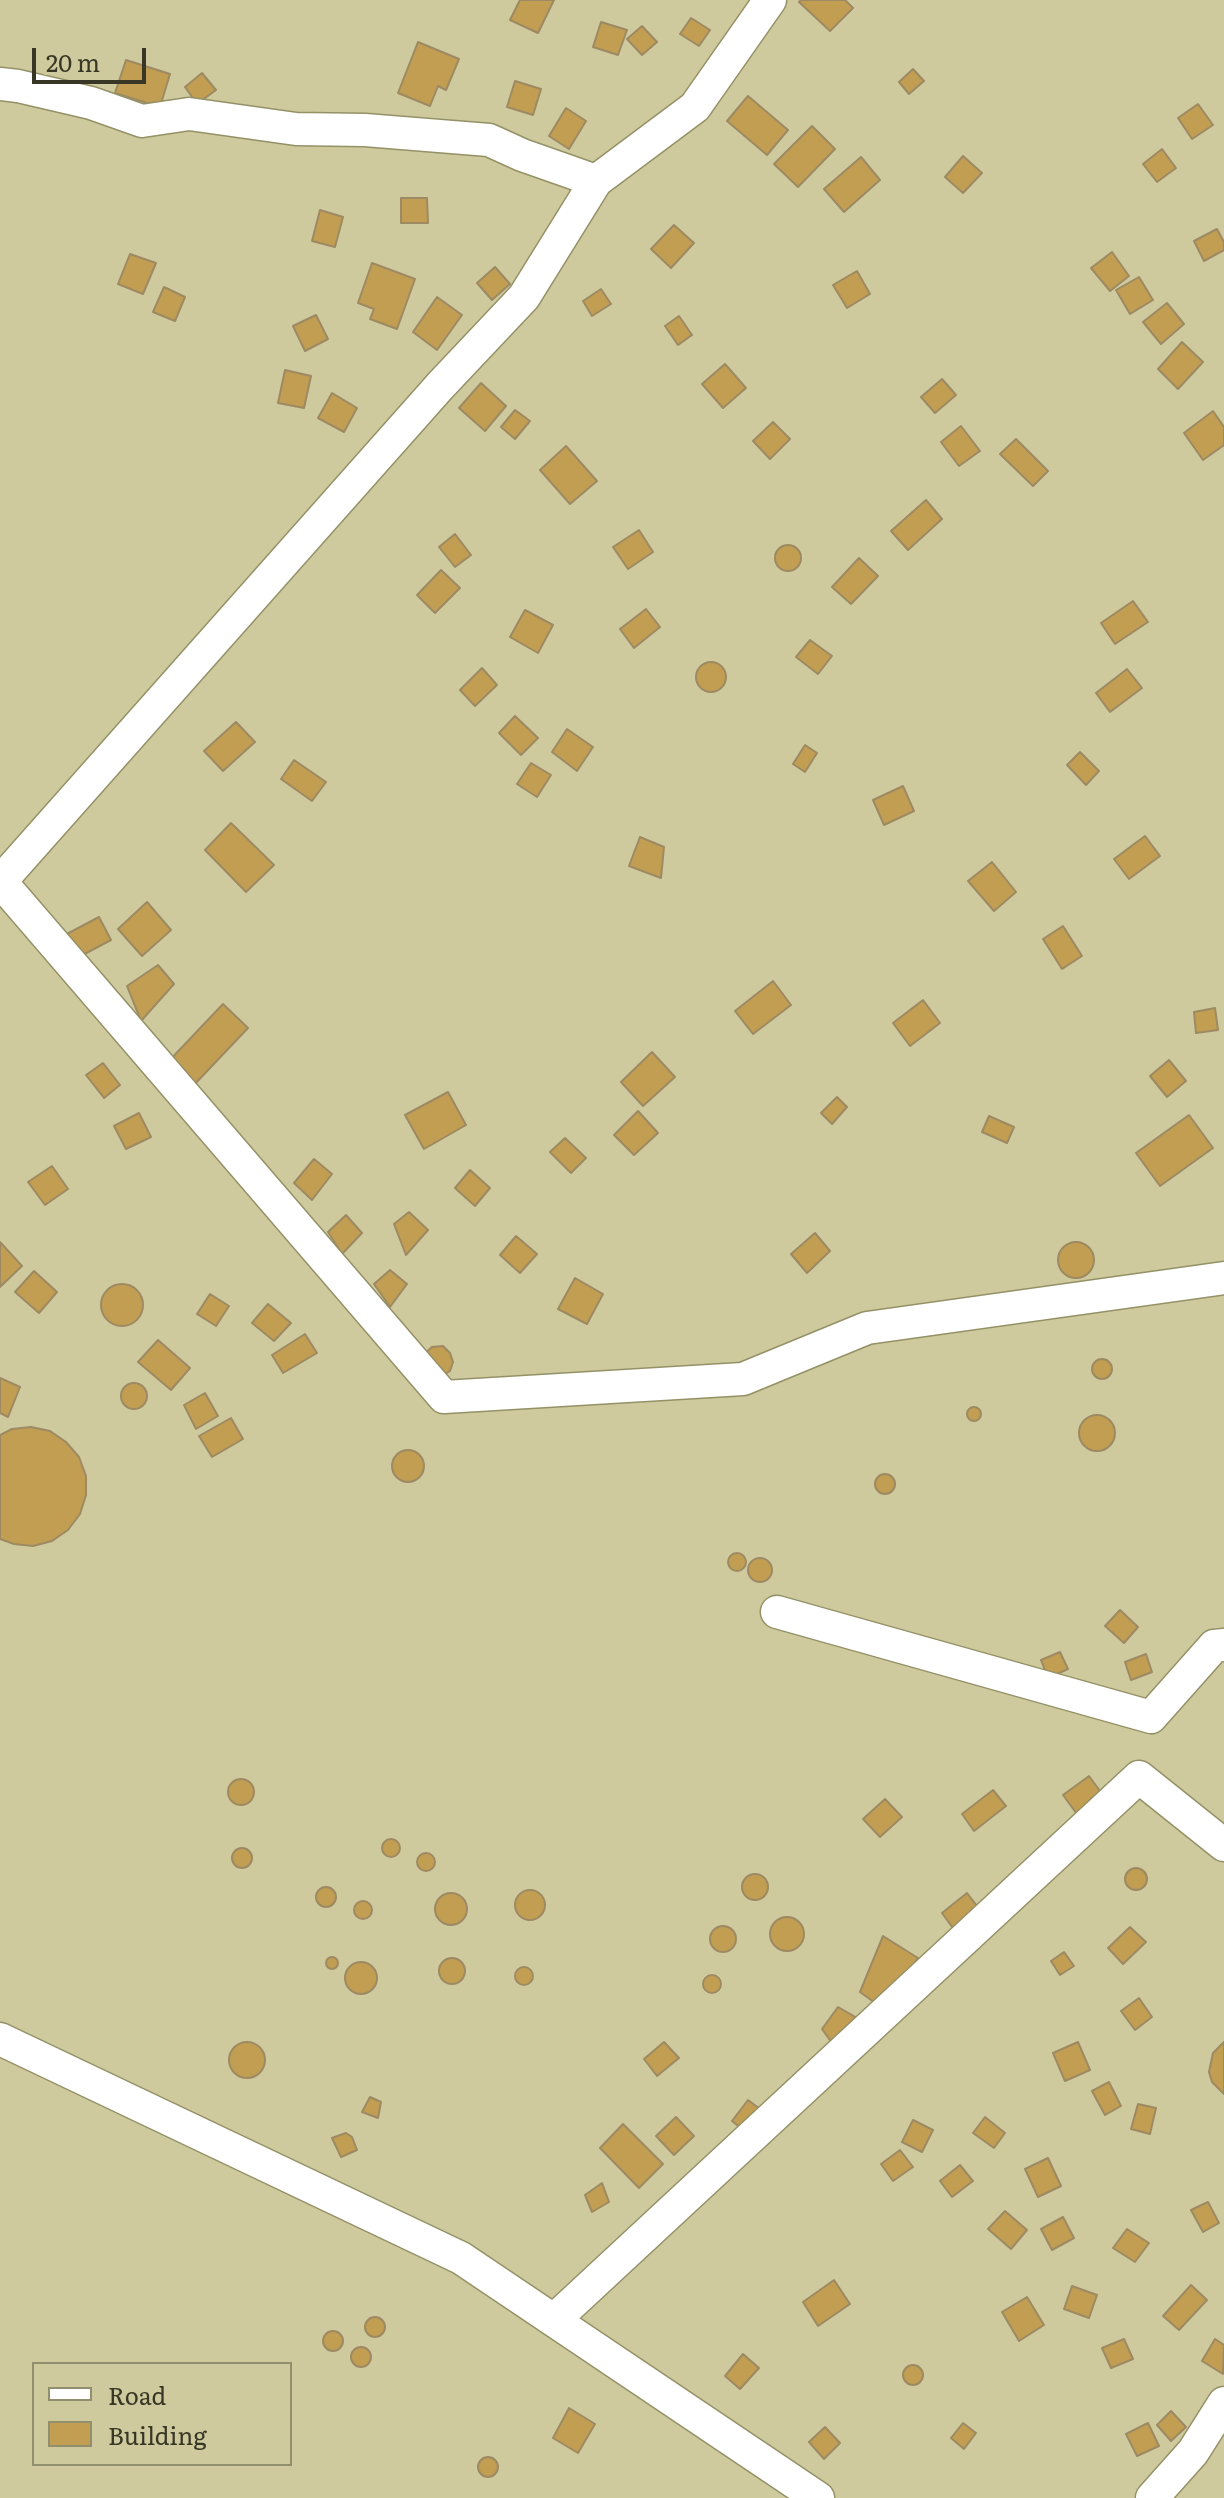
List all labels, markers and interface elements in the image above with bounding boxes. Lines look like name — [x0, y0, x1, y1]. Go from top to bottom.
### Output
scale bar — [36, 32, 150, 82]
text: 20 m — [46, 44, 100, 79]
legend — [32, 2362, 292, 2466]
text: Road — [108, 2377, 166, 2412]
text: Building — [108, 2417, 207, 2452]

